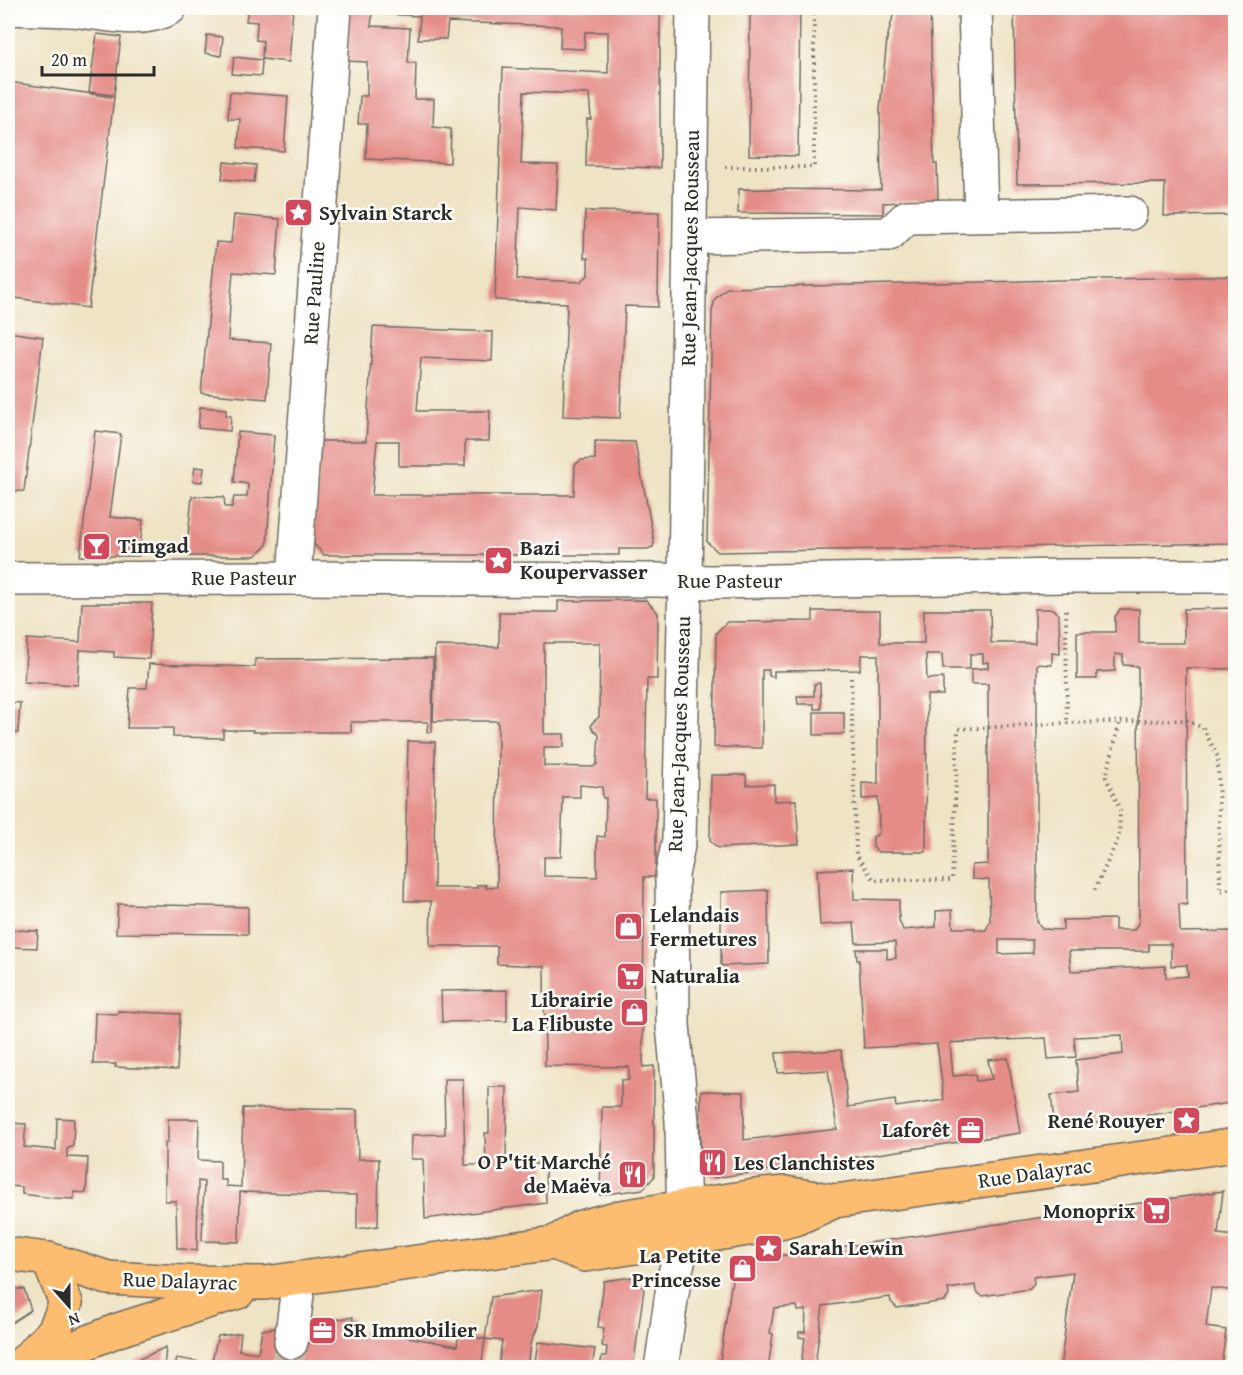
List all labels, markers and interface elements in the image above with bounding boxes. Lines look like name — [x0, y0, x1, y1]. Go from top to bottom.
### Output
scale bar — [42, 39, 154, 77]
text: 20 m — [51, 46, 87, 73]
street label: Rue Jean-Jacques Rousseau — [672, 129, 707, 366]
place icon: Sylvain Starck — [282, 197, 314, 229]
place label: Sylvain Starck — [319, 197, 453, 228]
street label: Rue Pauline — [294, 240, 333, 346]
bar icon: Timgad — [81, 530, 113, 562]
place label: Timgad — [118, 530, 189, 561]
place label: Bazi Koupervasser — [520, 532, 648, 587]
place icon: Bazi Koupervasser — [483, 544, 515, 576]
street label: Rue Pasteur — [192, 562, 297, 593]
street label: Rue Pasteur — [678, 565, 783, 596]
street label: Rue Jean-Jacques Rousseau — [659, 615, 698, 853]
place label: Lelandais Fermetures — [650, 899, 757, 954]
shop icon: Lelandais Fermetures — [613, 911, 645, 943]
supermarket icon: Naturalia — [614, 960, 646, 992]
place label: Naturalia — [651, 960, 740, 991]
place label: Librairie La Flibuste — [512, 984, 613, 1039]
shop icon: Librairie La Flibuste — [618, 996, 650, 1028]
place label: René Rouyer — [1048, 1105, 1165, 1136]
place icon: René Rouyer — [1170, 1105, 1202, 1137]
place label: Laforêt — [882, 1114, 950, 1145]
office icon: Laforêt — [955, 1114, 987, 1146]
place label: O P'tit Marché de Maëva — [478, 1146, 611, 1201]
restaurant icon: Les Clanchistes — [697, 1147, 729, 1179]
place label: Les Clanchistes — [734, 1147, 875, 1178]
street label: Rue Dalayrac — [976, 1149, 1094, 1196]
restaurant icon: O P'tit Marché de Maëva — [616, 1158, 648, 1190]
place label: Monoprix — [1043, 1195, 1135, 1226]
supermarket icon: Monoprix — [1140, 1195, 1172, 1227]
place icon: Sarah Lewin — [752, 1232, 784, 1264]
place label: Sarah Lewin — [789, 1232, 904, 1263]
place label: La Petite Princesse — [632, 1240, 721, 1295]
shop icon: La Petite Princesse — [726, 1252, 758, 1284]
street label: Rue Dalayrac — [122, 1263, 238, 1298]
north arrow — [39, 1276, 99, 1336]
text: N — [65, 1307, 84, 1333]
office icon: SR Immobilier — [306, 1314, 338, 1346]
place label: SR Immobilier — [343, 1314, 477, 1345]

